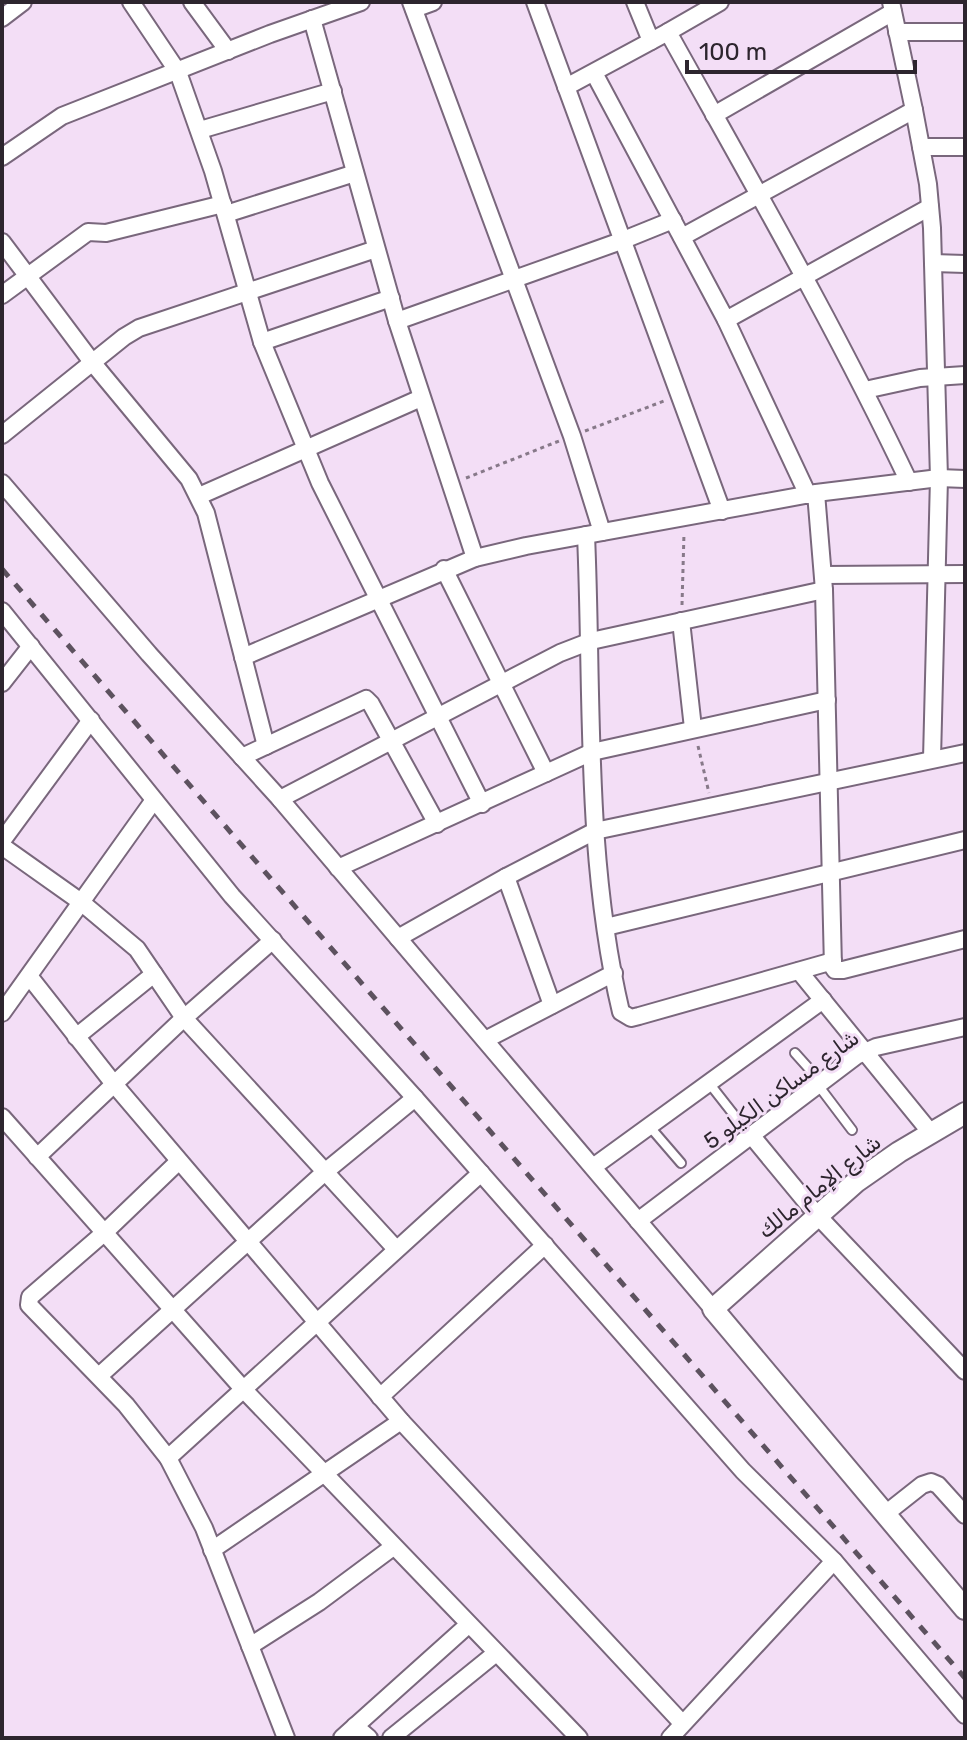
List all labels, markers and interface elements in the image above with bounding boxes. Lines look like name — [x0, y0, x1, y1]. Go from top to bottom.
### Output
scale bar — [687, 24, 915, 74]
text: 100 m — [699, 38, 767, 66]
street label: شارع مساكن الكيلو 5 — [698, 1024, 865, 1156]
street label: شارع الإمام مالك — [752, 1129, 888, 1246]

